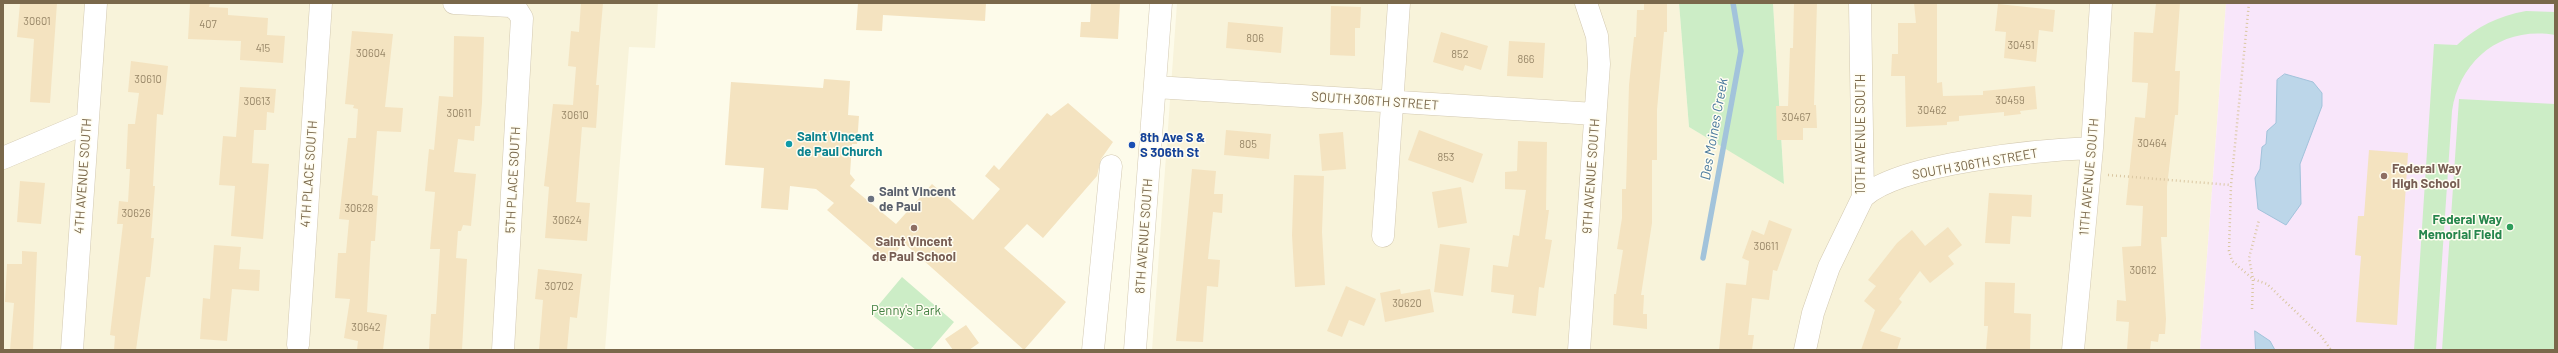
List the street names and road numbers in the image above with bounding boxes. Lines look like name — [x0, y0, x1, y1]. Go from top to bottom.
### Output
street label: 10TH AVENUE SOUTH — [1853, 74, 1869, 194]
street label: SOUTH 306TH STREET — [1311, 89, 1439, 113]
street label: 4TH AVENUE SOUTH — [71, 118, 95, 234]
street label: 9TH AVENUE SOUTH — [1579, 118, 1603, 234]
street label: 11TH AVENUE SOUTH — [2076, 118, 2102, 236]
street label: 4TH PLACE SOUTH — [297, 120, 321, 228]
street label: 5TH PLACE SOUTH — [502, 126, 524, 234]
street label: SOUTH 306TH STREET — [1911, 145, 2039, 183]
street label: 8TH AVENUE SOUTH — [1132, 178, 1156, 294]

